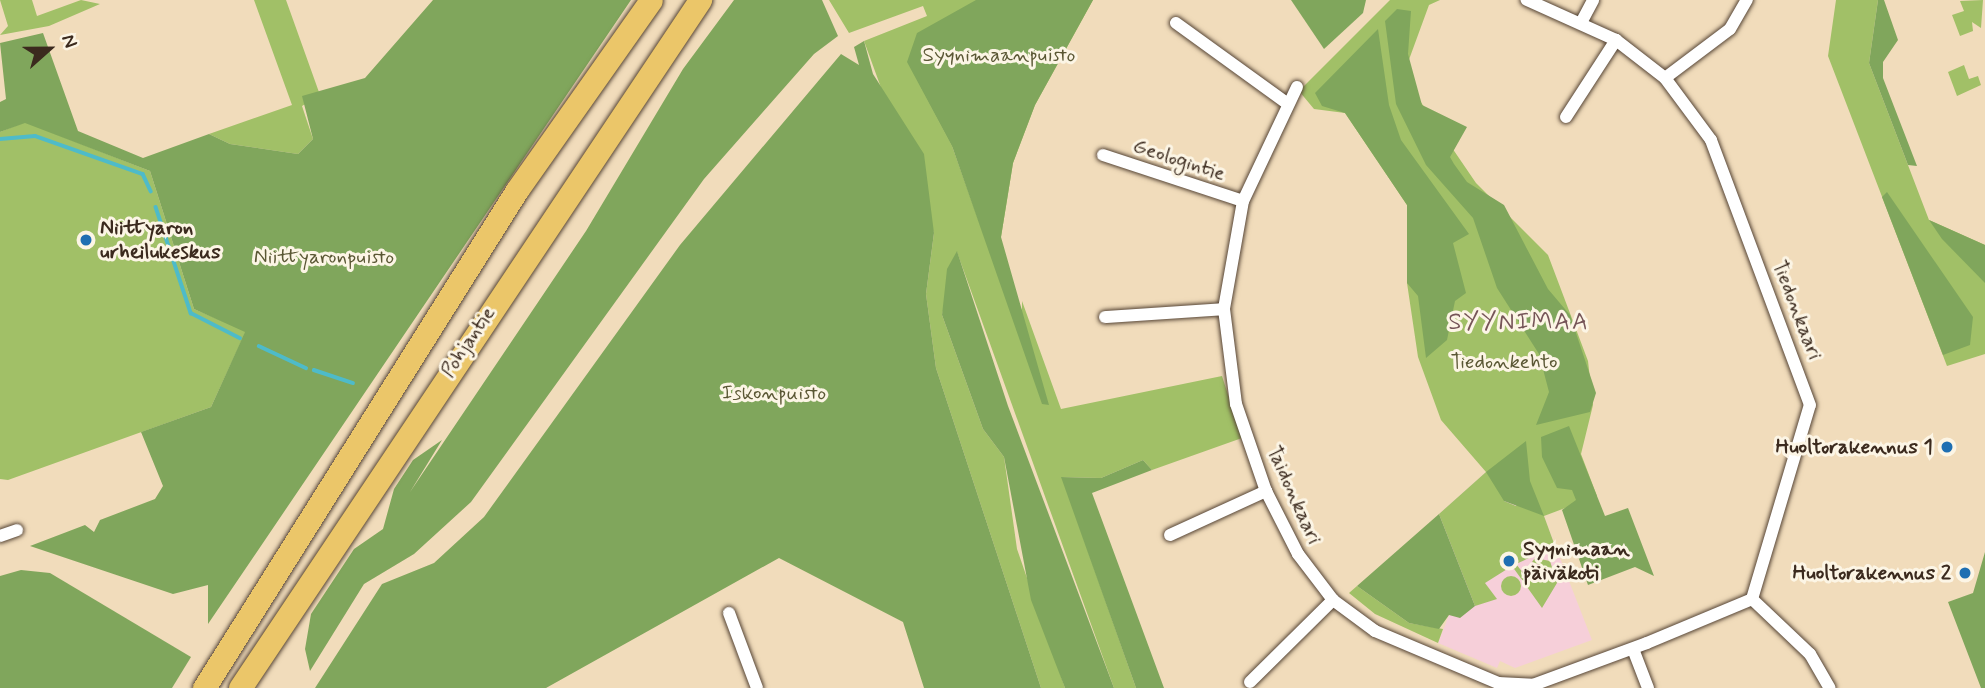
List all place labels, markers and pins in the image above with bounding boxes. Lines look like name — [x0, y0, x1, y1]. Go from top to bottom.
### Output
place label: Niittyaron urheilukeskus — [100, 215, 221, 265]
marker: Niittyaron urheilukeskus — [78, 232, 94, 248]
place label: Huoltorakennus 1 — [1775, 434, 1933, 460]
marker: Huoltorakennus 1 — [1939, 439, 1955, 455]
place label: Syynimaan päiväkoti — [1523, 536, 1630, 586]
marker: Syynimaan päiväkoti — [1501, 553, 1517, 569]
place label: Huoltorakennus 2 — [1793, 560, 1951, 586]
marker: Huoltorakennus 2 — [1957, 565, 1973, 581]

